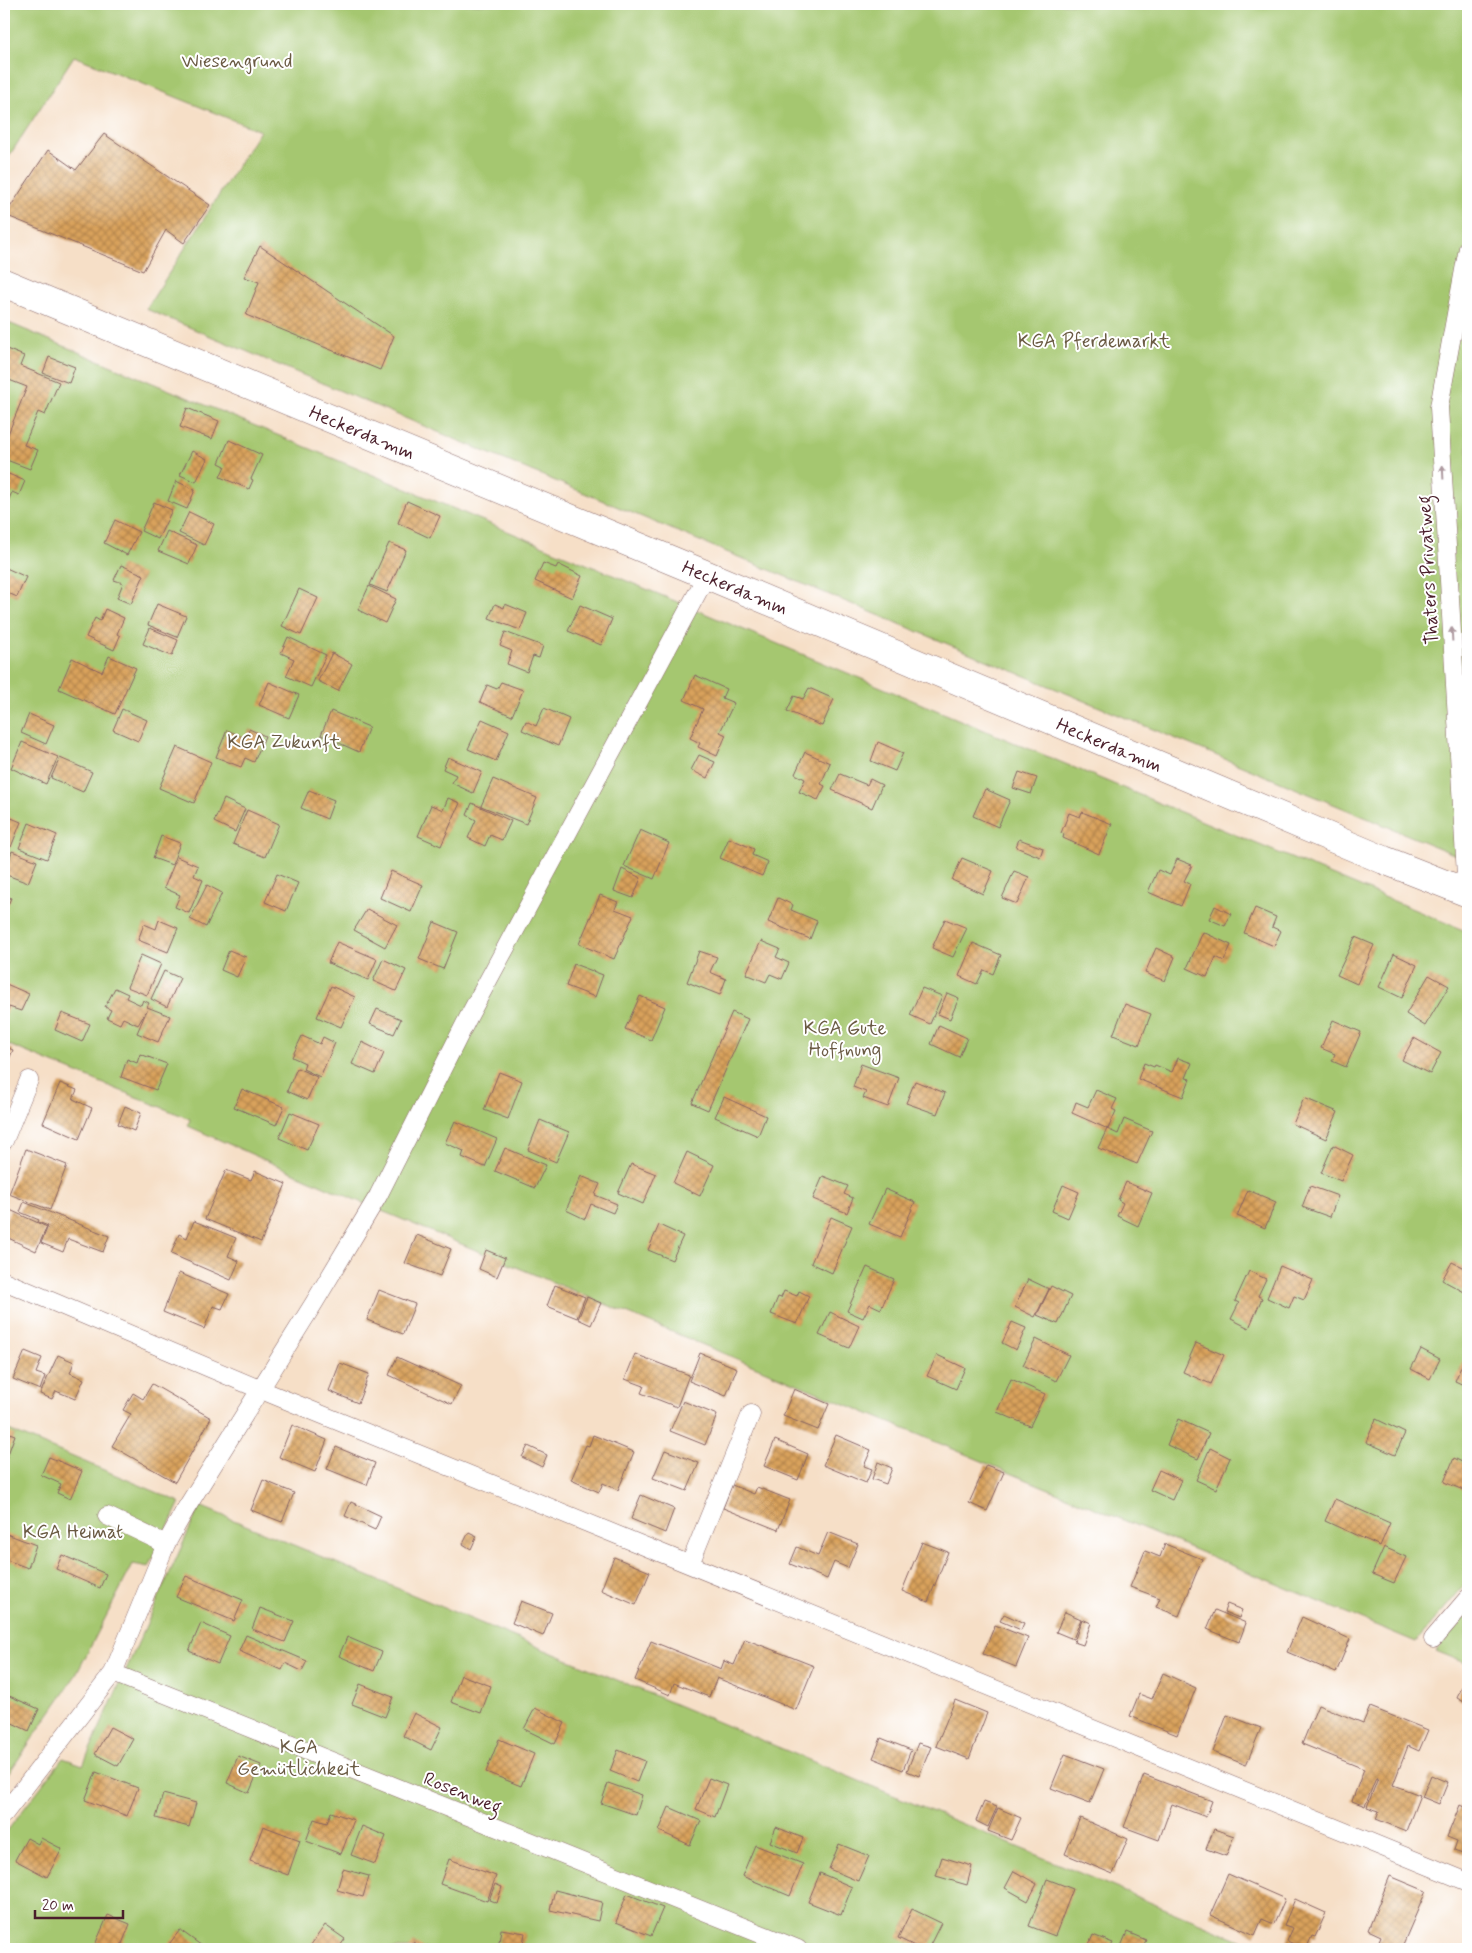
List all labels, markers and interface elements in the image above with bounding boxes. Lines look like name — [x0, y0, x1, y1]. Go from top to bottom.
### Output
park label: Wiesengrund — [181, 49, 293, 75]
park label: KGA Pferdemarkt — [1018, 329, 1170, 354]
street label: Heckerdamm — [305, 400, 418, 466]
one-way arrow — [1438, 464, 1446, 480]
street label: Thaters Privatweg — [1412, 494, 1448, 645]
street label: Heckerdamm — [678, 555, 791, 622]
one-way arrow — [1447, 626, 1455, 642]
street label: Heckerdamm — [1052, 713, 1166, 779]
park label: KGA Zukunft — [227, 730, 341, 755]
park label: KGA Gute Hoffnung — [804, 1016, 887, 1065]
park label: KGA Heimat — [23, 1520, 123, 1545]
park label: KGA Gemütlichkeit — [237, 1735, 361, 1782]
street label: Rosenweg — [419, 1766, 505, 1823]
scale bar — [35, 1888, 122, 1920]
text: 20 m — [42, 1896, 74, 1916]

